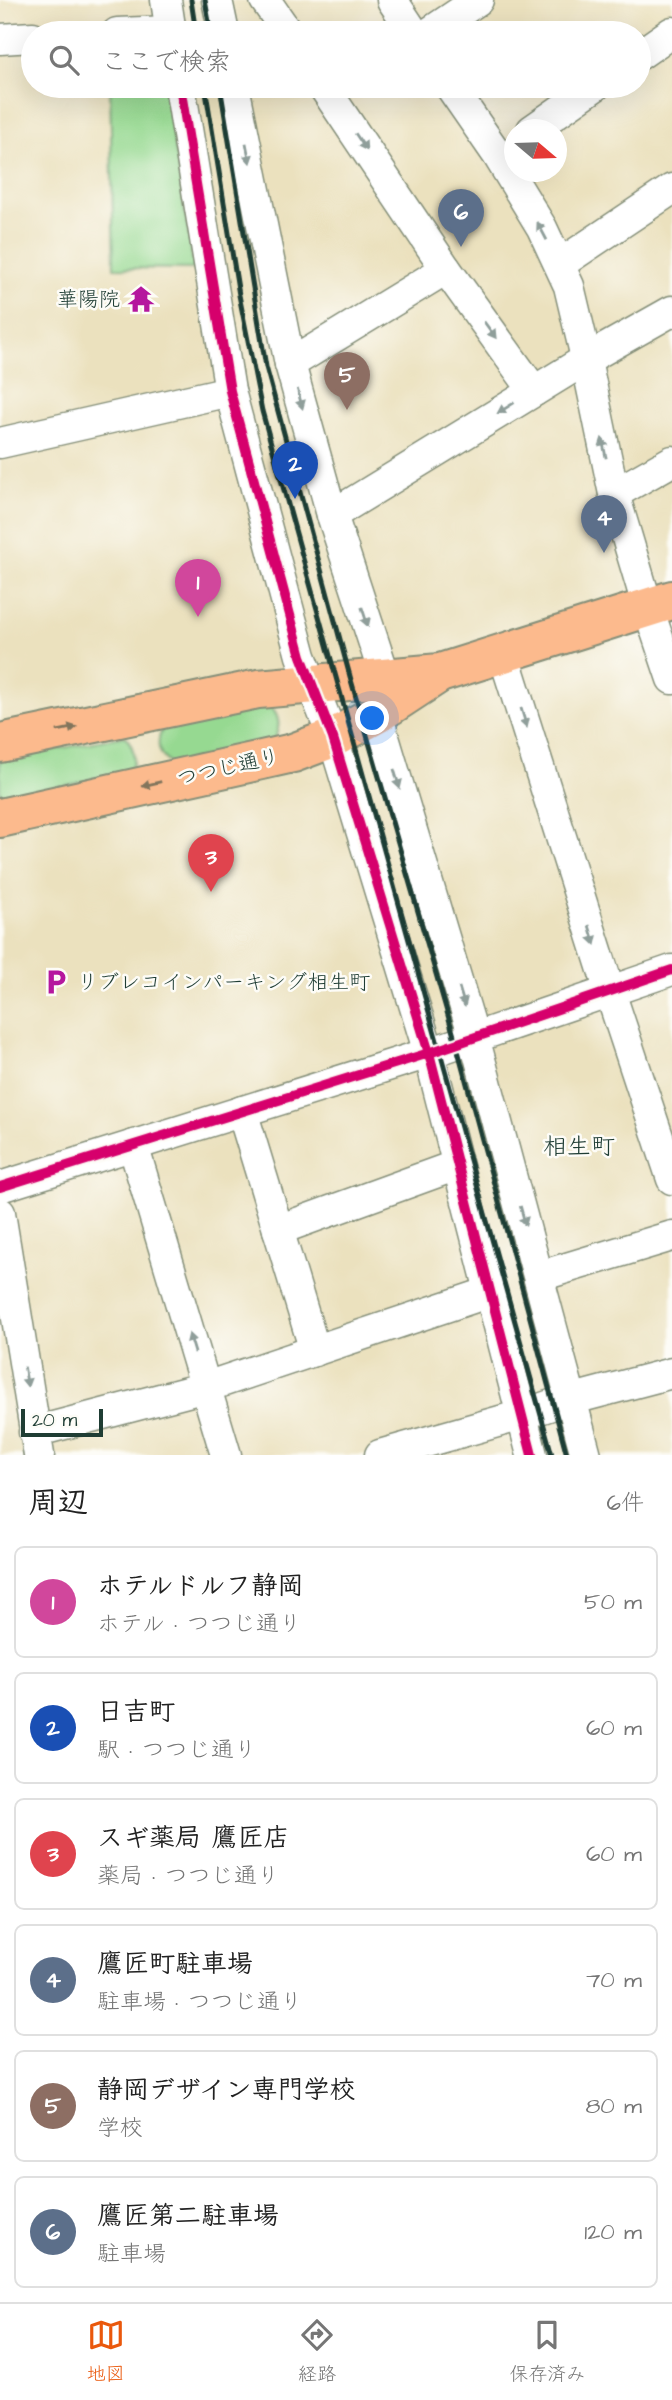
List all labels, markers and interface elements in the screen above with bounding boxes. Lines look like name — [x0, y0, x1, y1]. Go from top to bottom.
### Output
search box — [21, 21, 651, 98]
icon: search — [45, 41, 83, 79]
text: ここで検索 — [101, 44, 231, 80]
north arrow — [504, 119, 567, 182]
one-way arrow — [354, 133, 367, 152]
one-way arrow — [242, 142, 253, 164]
pin: 6 — [438, 189, 484, 247]
one-way arrow — [537, 220, 549, 240]
temple icon: 華陽院 — [126, 284, 156, 314]
place label: 華陽院 — [57, 285, 120, 314]
one-way arrow — [483, 321, 497, 339]
pin: 5 — [324, 352, 370, 410]
one-way arrow — [295, 389, 305, 410]
one-way arrow — [496, 402, 515, 414]
one-way arrow — [598, 437, 609, 459]
pin: 2 — [272, 441, 318, 499]
pin: 4 — [581, 495, 627, 553]
pin: 1 — [175, 559, 221, 617]
one-way arrow — [360, 607, 371, 628]
your location — [355, 701, 389, 735]
one-way arrow — [519, 708, 530, 729]
one-way arrow — [56, 724, 78, 735]
street label: つつじ通り — [174, 742, 283, 793]
one-way arrow — [392, 769, 402, 790]
one-way arrow — [140, 779, 162, 790]
pin: 3 — [188, 834, 234, 892]
one-way arrow — [587, 925, 598, 946]
parking icon: リブレコインパーキング相生町 — [41, 967, 71, 997]
place label: リブレコインパーキング相生町 — [77, 968, 370, 997]
one-way arrow — [457, 987, 467, 1008]
district label: 相生町 — [543, 1130, 615, 1164]
one-way arrow — [518, 1205, 529, 1227]
one-way arrow — [187, 1332, 197, 1353]
one-way arrow — [21, 1366, 32, 1388]
scale bar — [21, 1406, 103, 1438]
text: 20 m — [32, 1407, 77, 1434]
text: 周辺 — [28, 1482, 88, 1524]
text: 6件 — [607, 1487, 644, 1519]
text: ホテルドルフ静岡 — [97, 1568, 303, 1604]
text: 1 — [52, 1586, 54, 1618]
text: 50 m — [584, 1586, 642, 1618]
text: ホテル · つつじ通り — [97, 1608, 302, 1640]
text: 日吉町 — [97, 1694, 175, 1730]
text: 2 — [46, 1712, 60, 1744]
text: 60 m — [586, 1712, 642, 1744]
text: 駅 · つつじ通り — [97, 1734, 257, 1766]
text: スギ薬局 鷹匠店 — [97, 1820, 289, 1856]
text: 3 — [47, 1838, 59, 1870]
text: 60 m — [586, 1838, 642, 1870]
text: 薬局 · つつじ通り — [97, 1860, 280, 1892]
text: 鷹匠町駐車場 — [97, 1946, 253, 1982]
text: 4 — [45, 1964, 61, 1996]
text: 70 m — [586, 1964, 642, 1996]
text: 駐車場 · つつじ通り — [97, 1986, 303, 2018]
text: 静岡デザイン専門学校 — [97, 2072, 355, 2108]
text: 5 — [45, 2090, 61, 2122]
text: 80 m — [585, 2090, 642, 2122]
text: 学校 — [97, 2112, 143, 2144]
text: 鷹匠第二駐車場 — [97, 2198, 279, 2234]
text: 6 — [46, 2216, 60, 2248]
text: 120 m — [584, 2216, 642, 2248]
text: 駐車場 — [97, 2238, 166, 2270]
tab: 地図 — [87, 2316, 125, 2388]
tab: 経路 — [298, 2316, 336, 2388]
tab: 保存済み — [509, 2316, 585, 2388]

